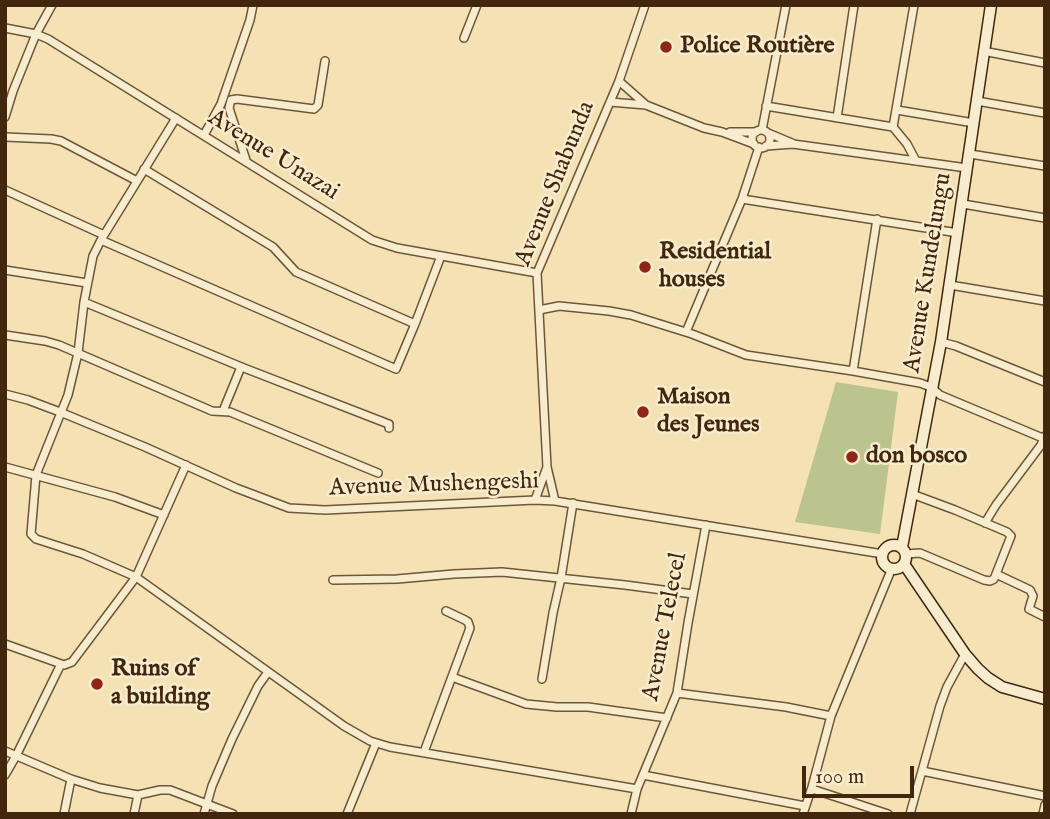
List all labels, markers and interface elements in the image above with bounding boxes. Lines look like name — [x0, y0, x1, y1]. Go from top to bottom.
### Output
place label: Police Routière — [680, 33, 835, 61]
marker: Police Routière — [658, 39, 674, 55]
street label: Avenue Shabunda — [510, 97, 602, 271]
street label: Avenue Unazai — [202, 104, 344, 208]
street label: Avenue Kundelungu — [899, 171, 959, 375]
place label: Residential houses — [659, 239, 771, 295]
marker: Residential houses — [637, 259, 653, 275]
place label: Maison des Jeunes — [657, 384, 759, 440]
marker: Maison des Jeunes — [635, 404, 651, 420]
place label: don bosco — [866, 443, 967, 471]
marker: don bosco — [844, 449, 860, 465]
street label: Avenue Mushengeshi — [329, 468, 539, 504]
street label: Avenue Telecel — [638, 550, 694, 704]
place label: Ruins of a building — [111, 656, 210, 712]
marker: Ruins of a building — [89, 676, 105, 692]
scale bar — [805, 752, 917, 796]
text: 100 m — [815, 764, 864, 791]

